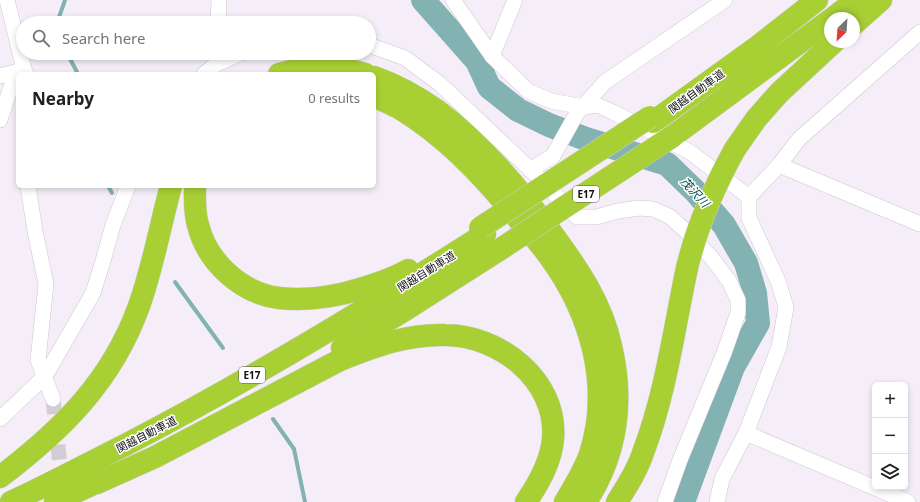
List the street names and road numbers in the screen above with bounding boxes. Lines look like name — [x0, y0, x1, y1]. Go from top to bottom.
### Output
street label: 関越自動車道 — [665, 66, 727, 116]
road number: E17 — [573, 186, 599, 202]
street label: 関越自動車道 — [394, 247, 458, 295]
road number: E17 — [239, 367, 265, 383]
street label: 関越自動車道 — [113, 412, 179, 456]

